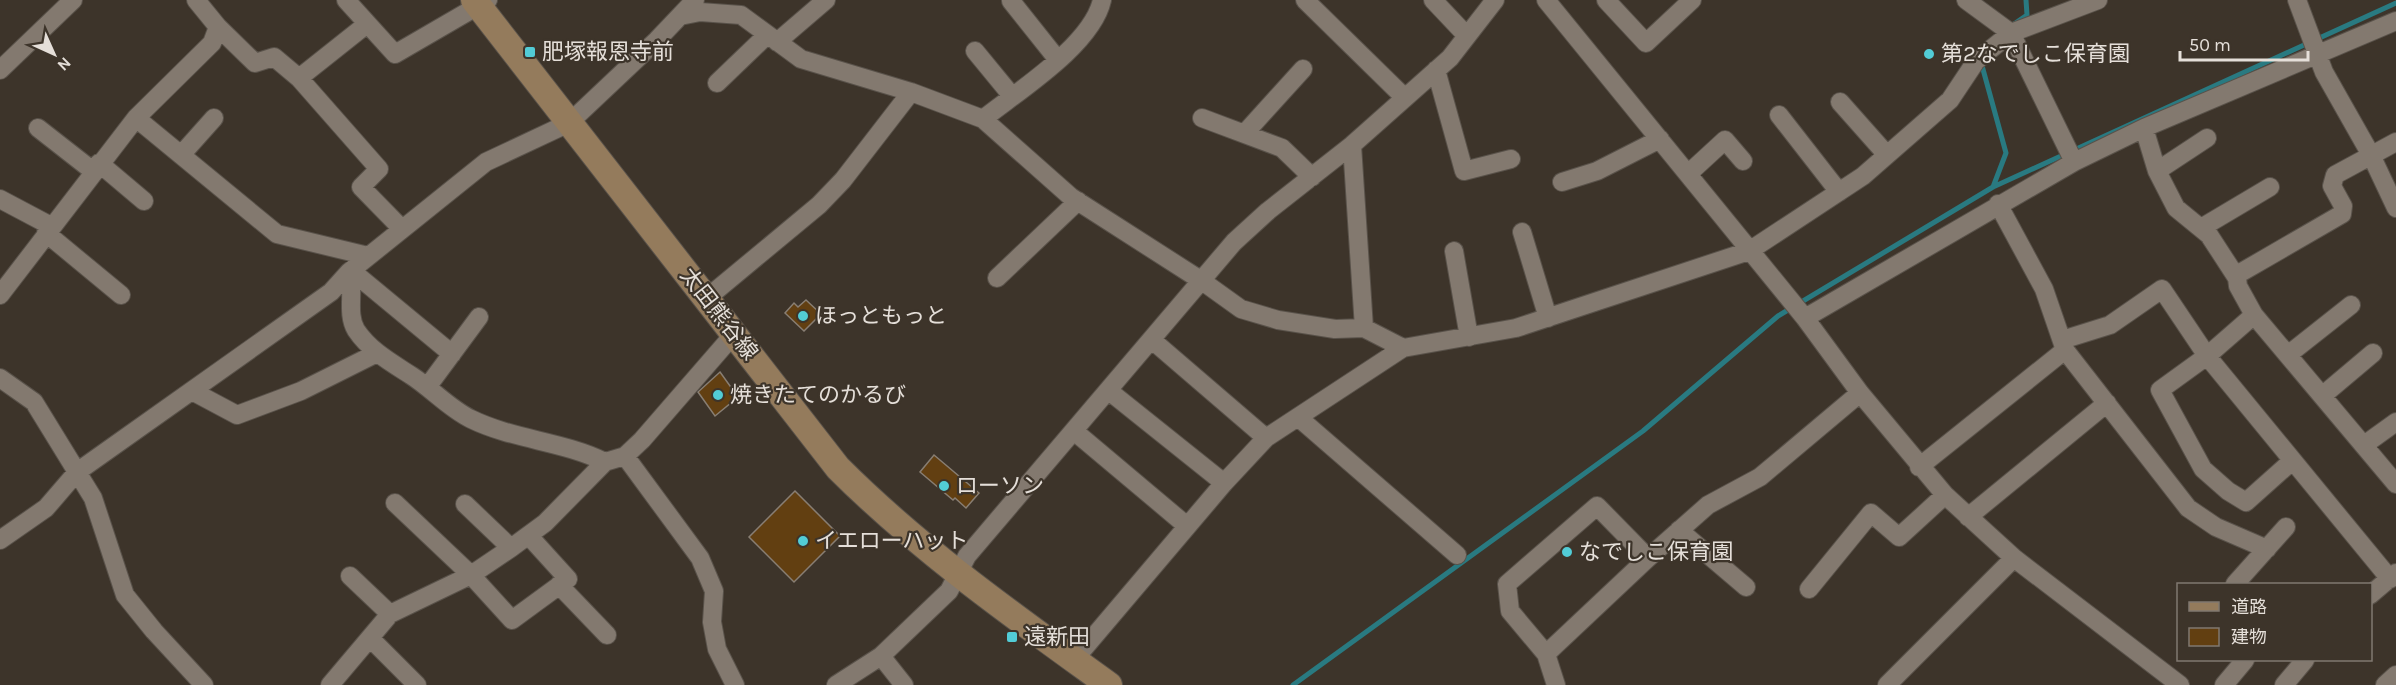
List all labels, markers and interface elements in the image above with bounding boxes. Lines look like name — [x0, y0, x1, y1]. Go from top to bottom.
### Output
north arrow — [24, 24, 84, 84]
scale bar — [2180, 24, 2308, 62]
text: 50 m — [2189, 34, 2231, 56]
place label: 肥塚報恩寺前 — [542, 39, 674, 65]
place label: 第2なでしこ保育園 — [1941, 41, 2130, 67]
marker: 肥塚報恩寺前 — [523, 45, 537, 59]
marker: 第2なでしこ保育園 — [1922, 47, 1936, 61]
text: N — [53, 53, 75, 75]
street label: 太田熊谷線 — [675, 263, 763, 365]
place label: ほっともっと — [815, 303, 947, 329]
marker: ほっともっと — [796, 309, 810, 323]
place label: 焼きたてのかるび — [730, 382, 906, 408]
marker: 焼きたてのかるび — [711, 388, 725, 402]
place label: ローソン — [956, 473, 1044, 499]
marker: ローソン — [937, 479, 951, 493]
place label: イエローハット — [815, 528, 968, 554]
marker: イエローハット — [796, 534, 810, 548]
place label: なでしこ保育園 — [1579, 539, 1733, 565]
marker: なでしこ保育園 — [1560, 545, 1574, 559]
legend — [2177, 583, 2372, 661]
text: 道路 — [2231, 596, 2267, 618]
place label: 遠新田 — [1024, 624, 1090, 650]
text: 建物 — [2231, 626, 2267, 648]
marker: 遠新田 — [1005, 630, 1019, 644]

